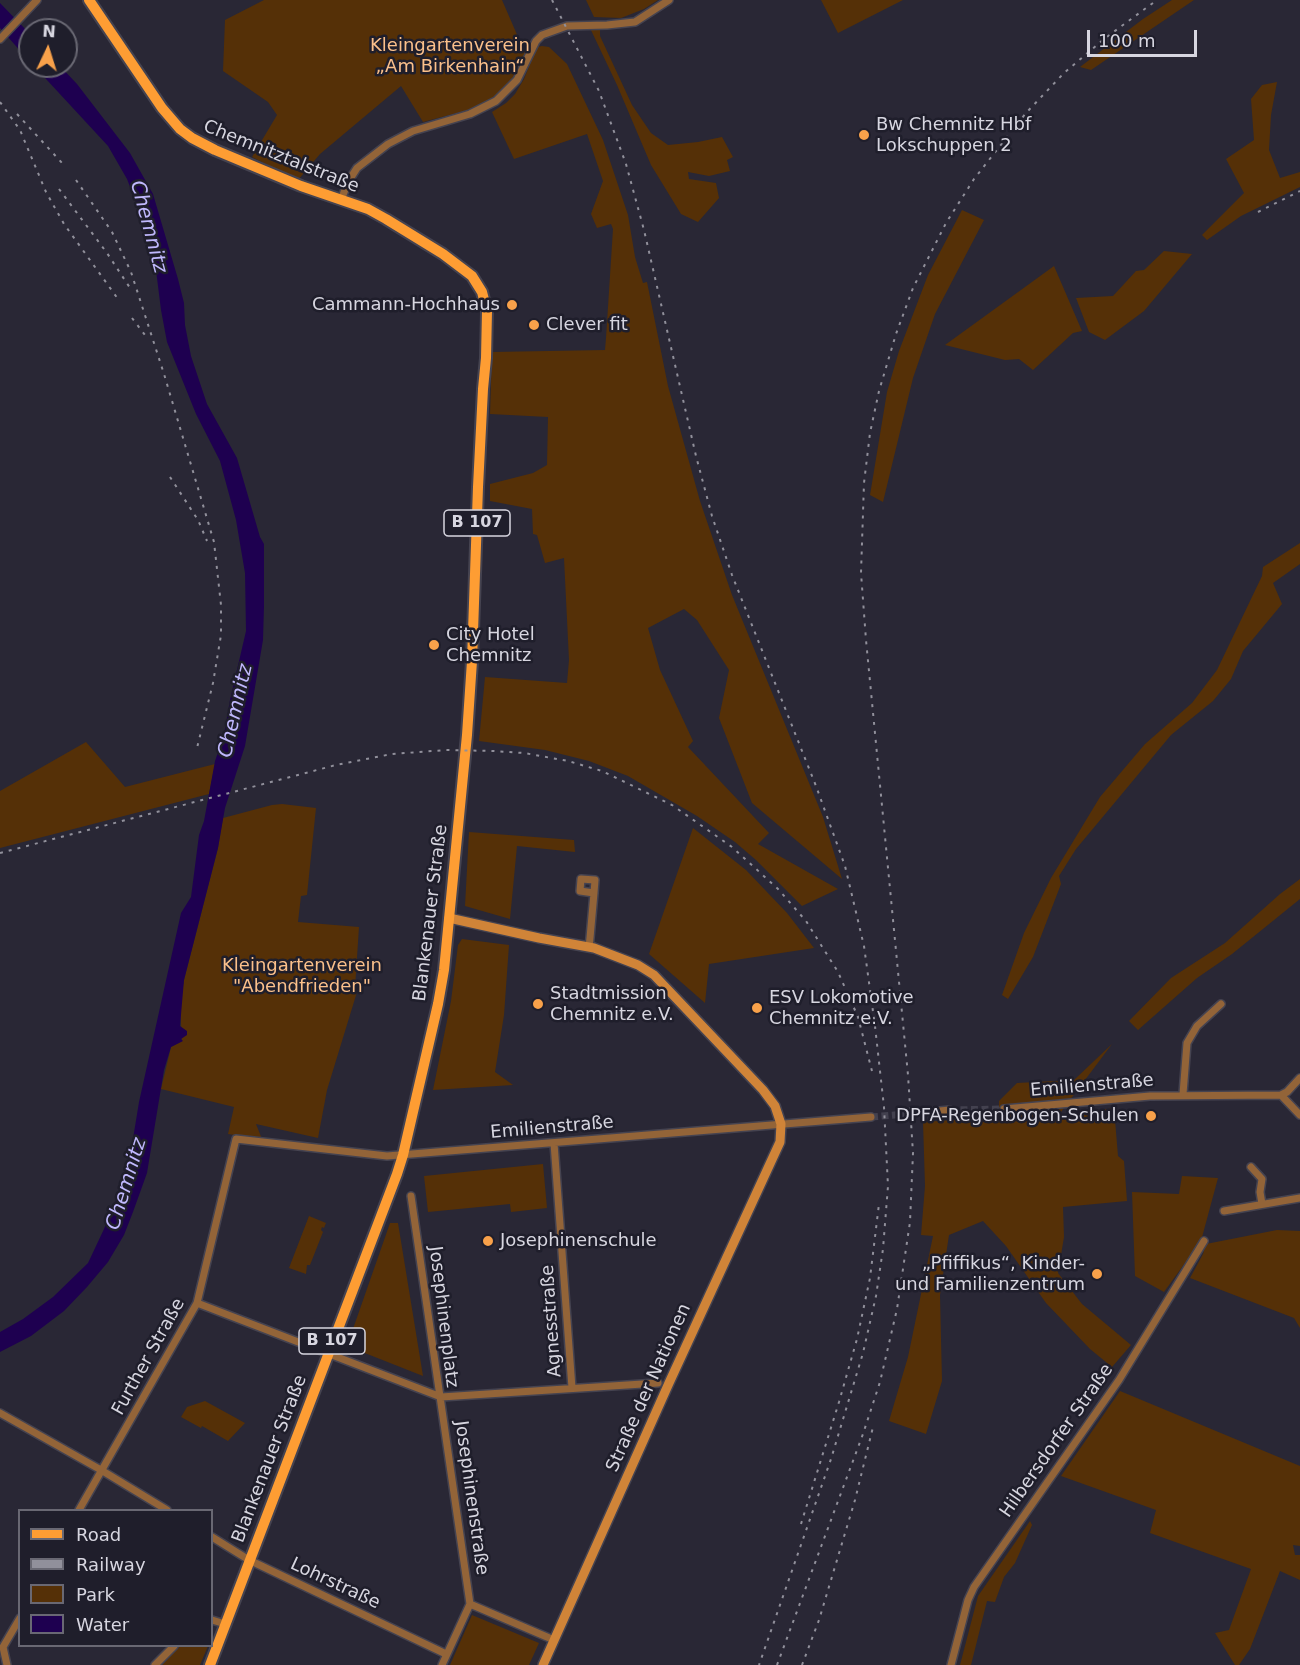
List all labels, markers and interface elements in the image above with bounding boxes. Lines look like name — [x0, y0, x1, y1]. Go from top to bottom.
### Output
north arrow — [18, 18, 78, 78]
scale bar — [1090, 18, 1200, 56]
text: N — [42, 22, 56, 41]
text: 100 m — [1098, 30, 1156, 51]
park label: Kleingartenverein „Am Birkenhain“ — [370, 35, 530, 78]
place label: Bw Chemnitz Hbf Lokschuppen 2 — [876, 114, 1031, 156]
street label: Chemnitztalstraße — [200, 116, 362, 198]
marker: Bw Chemnitz Hbf Lokschuppen 2 — [857, 128, 871, 142]
water label: Chemnitz — [124, 178, 172, 276]
place label: Cammann-Hochhaus — [312, 294, 500, 316]
marker: Cammann-Hochhaus — [505, 298, 519, 312]
place label: Clever fit — [546, 314, 628, 336]
marker: Clever fit — [527, 318, 541, 332]
road number: B 107 — [444, 510, 510, 536]
place label: City Hotel Chemnitz — [446, 624, 535, 666]
marker: City Hotel Chemnitz — [427, 638, 441, 652]
water label: Chemnitz — [214, 662, 258, 760]
street label: Blankenauer Straße — [409, 823, 453, 1003]
park label: Kleingartenverein "Abendfrieden" — [222, 955, 382, 998]
place label: Stadtmission Chemnitz e.V. — [550, 983, 674, 1026]
place label: ESV Lokomotive Chemnitz e.V. — [769, 987, 914, 1030]
marker: Stadtmission Chemnitz e.V. — [531, 997, 545, 1011]
marker: ESV Lokomotive Chemnitz e.V. — [750, 1001, 764, 1015]
street label: Emilienstraße — [1029, 1070, 1155, 1102]
place label: DPFA-Regenbogen-Schulen — [896, 1105, 1139, 1127]
marker: DPFA-Regenbogen-Schulen — [1144, 1109, 1158, 1123]
street label: Emilienstraße — [489, 1112, 615, 1144]
water label: Chemnitz — [102, 1135, 152, 1233]
place label: Josephinenschule — [500, 1230, 657, 1252]
marker: Josephinenschule — [481, 1234, 495, 1248]
street label: Josephinenplatz — [424, 1245, 462, 1389]
place label: „Pfiffikus“, Kinder- und Familienzentrum — [895, 1253, 1085, 1296]
street label: Agnesstraße — [537, 1264, 567, 1378]
marker: „Pfiffikus“, Kinder- und Familienzentrum — [1090, 1267, 1104, 1281]
street label: Further Straße — [108, 1295, 190, 1419]
street label: Straße der Nationen — [602, 1300, 696, 1476]
road number: B 107 — [299, 1328, 365, 1354]
street label: Hilbersdorfer Straße — [996, 1360, 1118, 1522]
street label: Blankenauer Straße — [228, 1372, 312, 1546]
street label: Josephinenstraße — [449, 1419, 493, 1577]
legend — [18, 1509, 213, 1647]
text: Road — [76, 1524, 121, 1545]
text: Railway — [76, 1554, 146, 1575]
street label: Lohrstraße — [287, 1554, 383, 1614]
text: Park — [76, 1584, 115, 1605]
text: Water — [76, 1614, 129, 1635]

